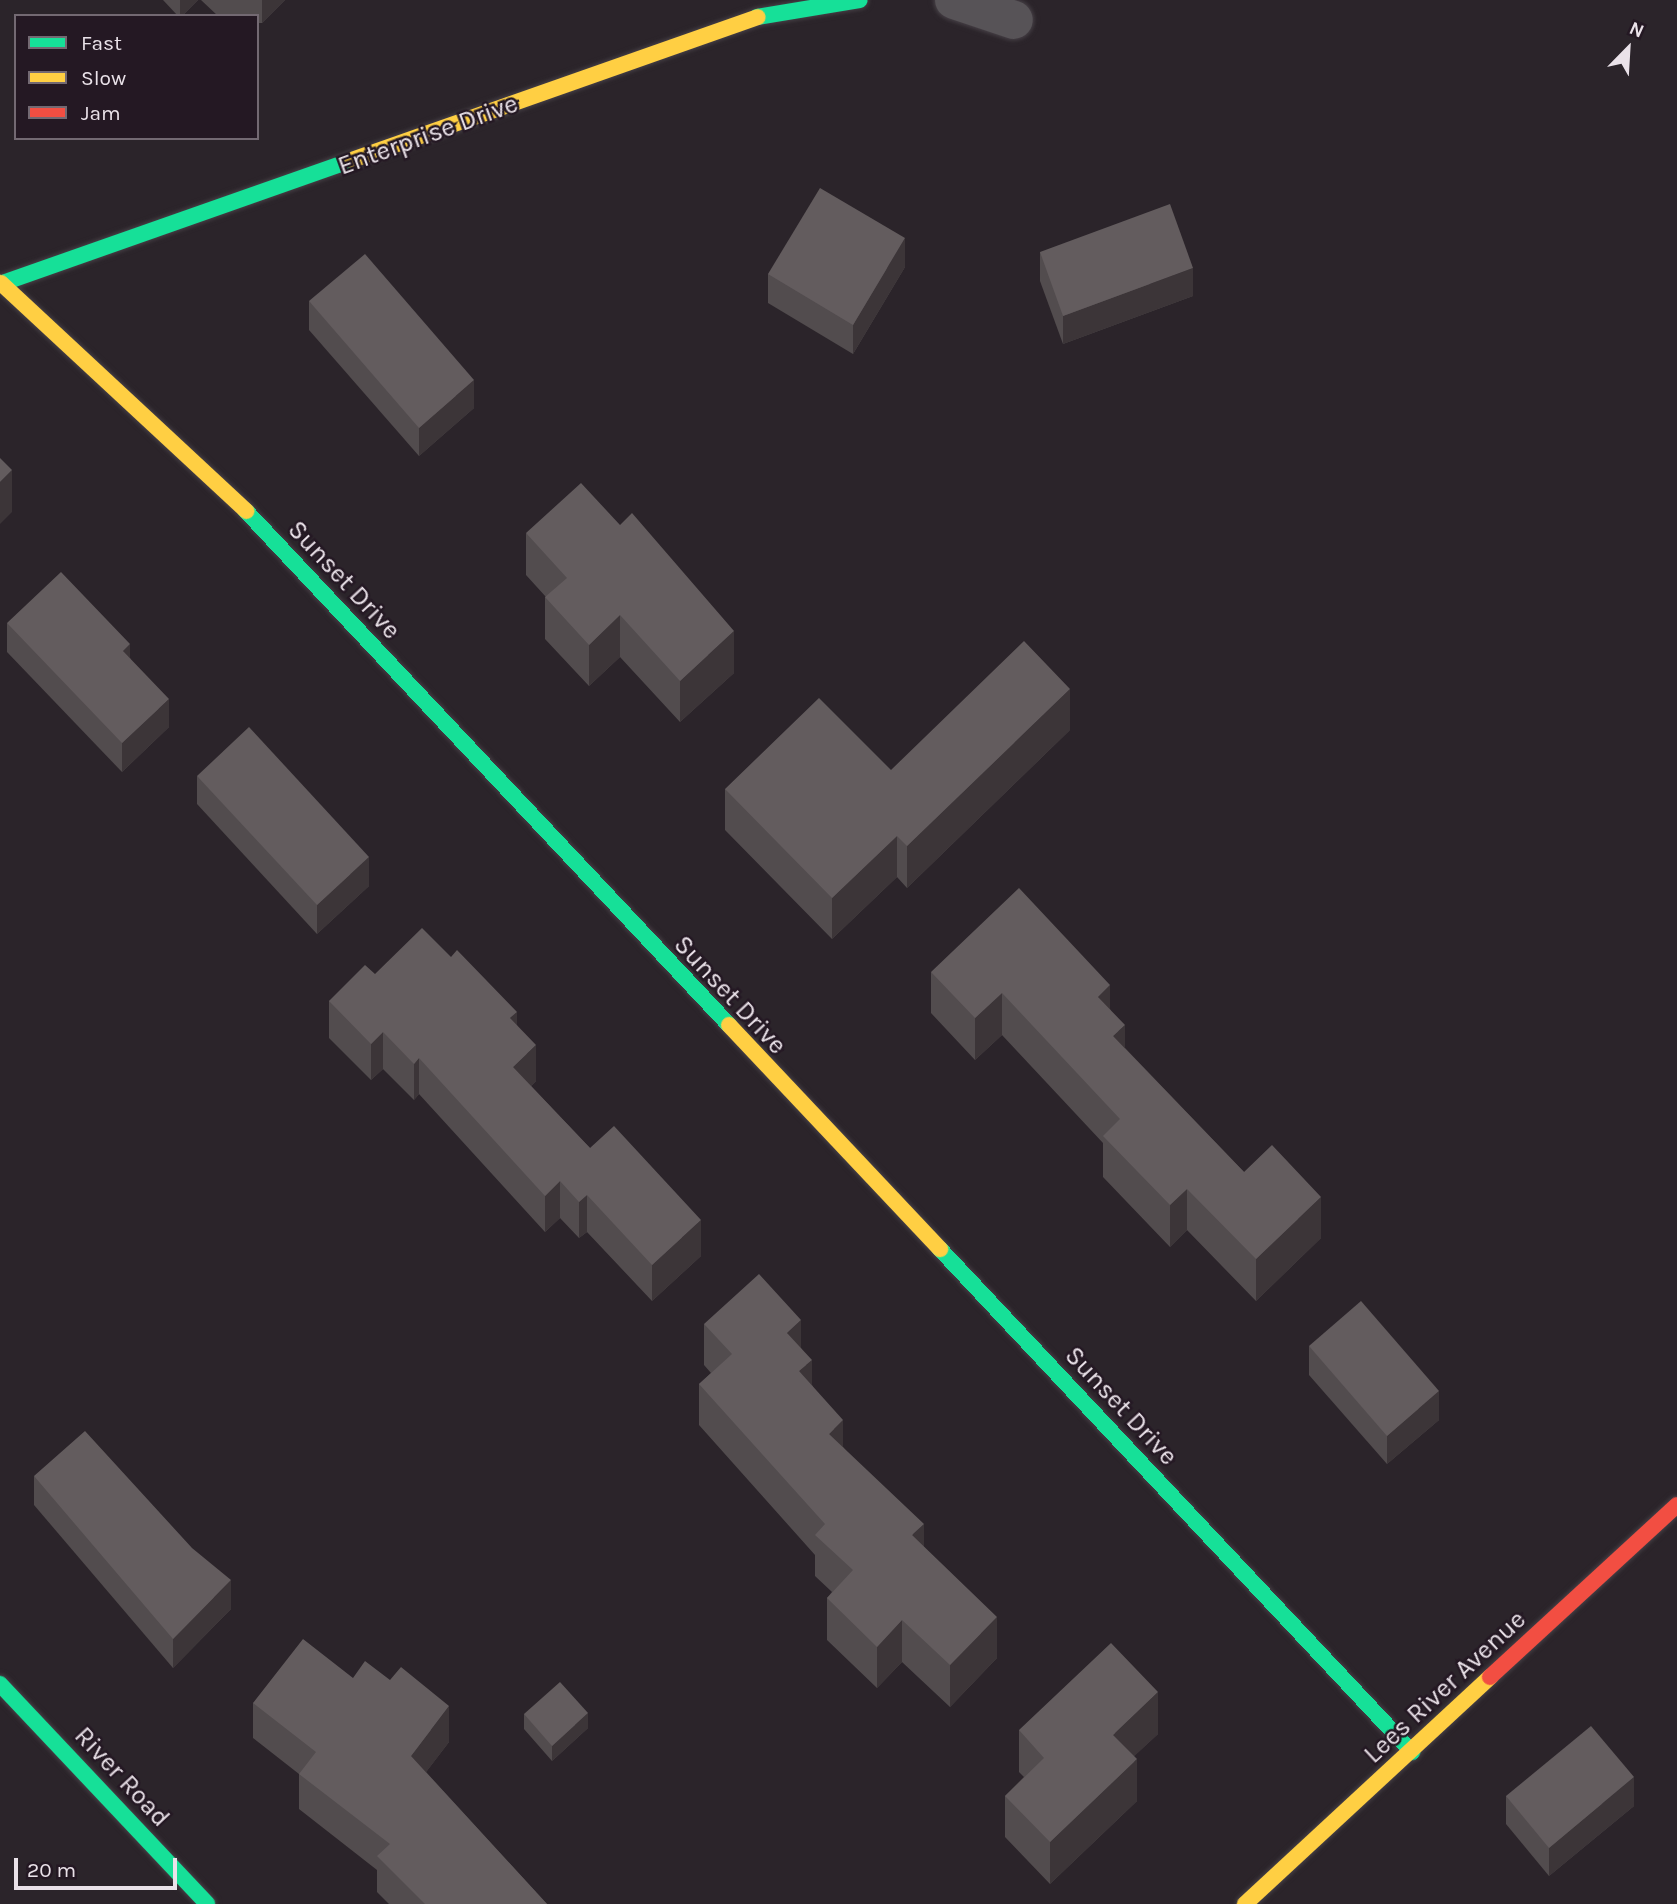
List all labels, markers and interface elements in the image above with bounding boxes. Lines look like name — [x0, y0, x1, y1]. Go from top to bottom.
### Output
legend — [14, 14, 259, 140]
north arrow — [1593, 14, 1663, 84]
text: N — [1626, 17, 1647, 43]
text: Fast — [81, 31, 122, 55]
text: Slow — [81, 66, 126, 90]
street label: Enterprise Drive — [334, 88, 522, 182]
text: Jam — [81, 101, 121, 125]
street label: Sunset Drive — [281, 514, 407, 646]
street label: Sunset Drive — [667, 929, 793, 1061]
street label: Sunset Drive — [1058, 1340, 1184, 1472]
street label: Lees River Avenue — [1358, 1604, 1532, 1770]
street label: River Road — [68, 1720, 176, 1834]
scale bar — [18, 1844, 180, 1888]
text: 20 m — [27, 1858, 76, 1882]

